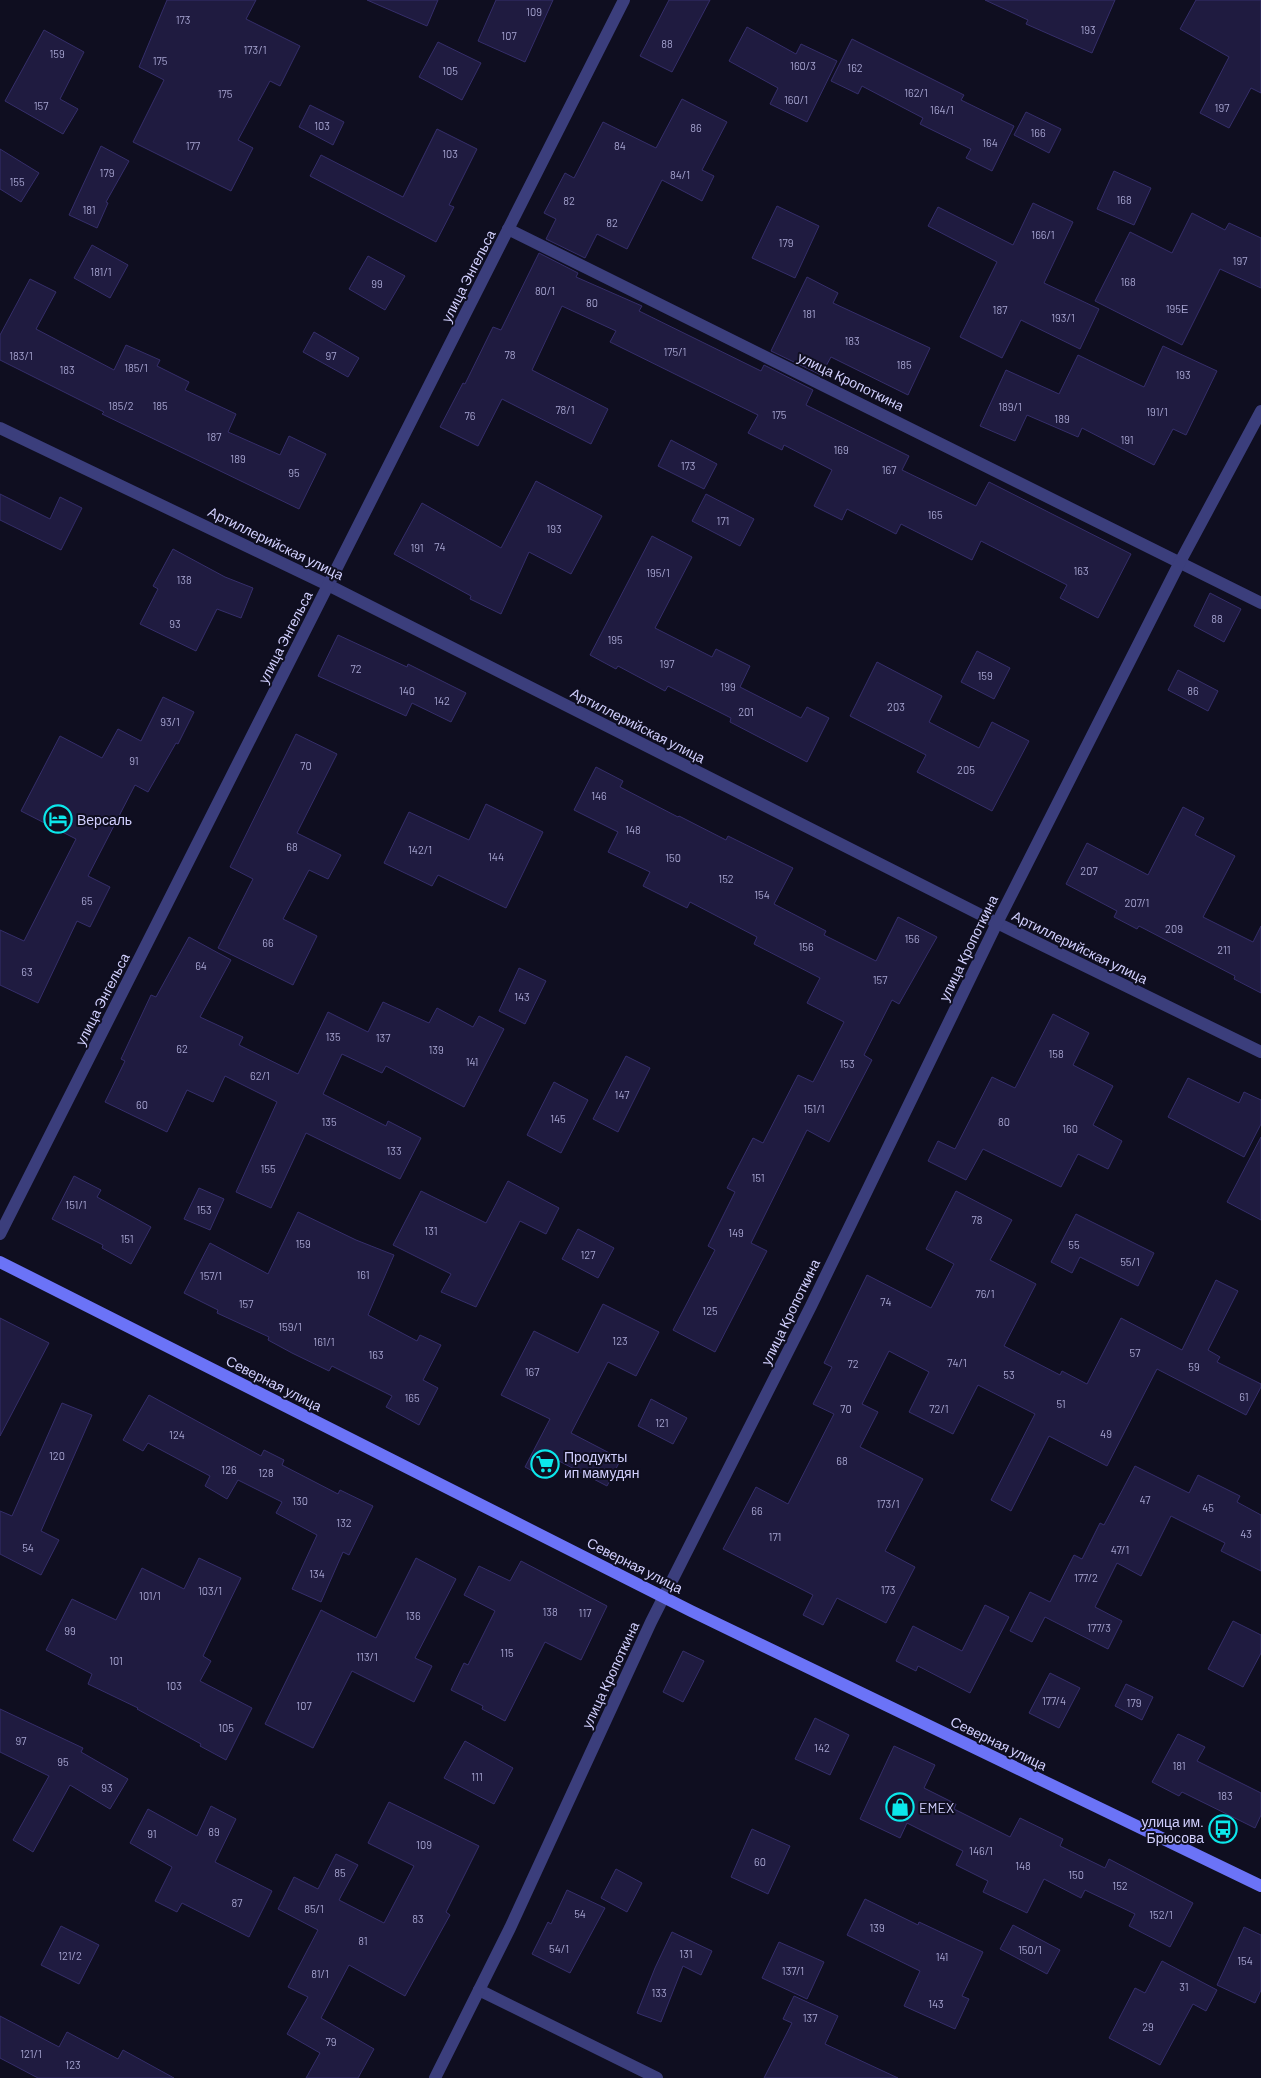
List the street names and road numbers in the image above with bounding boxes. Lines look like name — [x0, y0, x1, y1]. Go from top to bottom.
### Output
street label: улица Энгельса — [437, 227, 499, 325]
street label: улица Кропоткина — [795, 348, 907, 414]
street label: Артиллерийская улица — [205, 503, 347, 583]
street label: улица Энгельса — [254, 588, 316, 686]
street label: Артиллерийская улица — [568, 684, 708, 766]
street label: улица Кропоткина — [935, 892, 1001, 1004]
street label: Артиллерийская улица — [1009, 907, 1151, 987]
street label: улица Энгельса — [71, 950, 133, 1048]
street label: улица Кропоткина — [757, 1256, 823, 1368]
street label: Северная улица — [223, 1352, 325, 1415]
street label: Северная улица — [584, 1534, 686, 1597]
street label: улица Кропоткина — [578, 1619, 642, 1731]
street label: Северная улица — [948, 1712, 1050, 1774]

